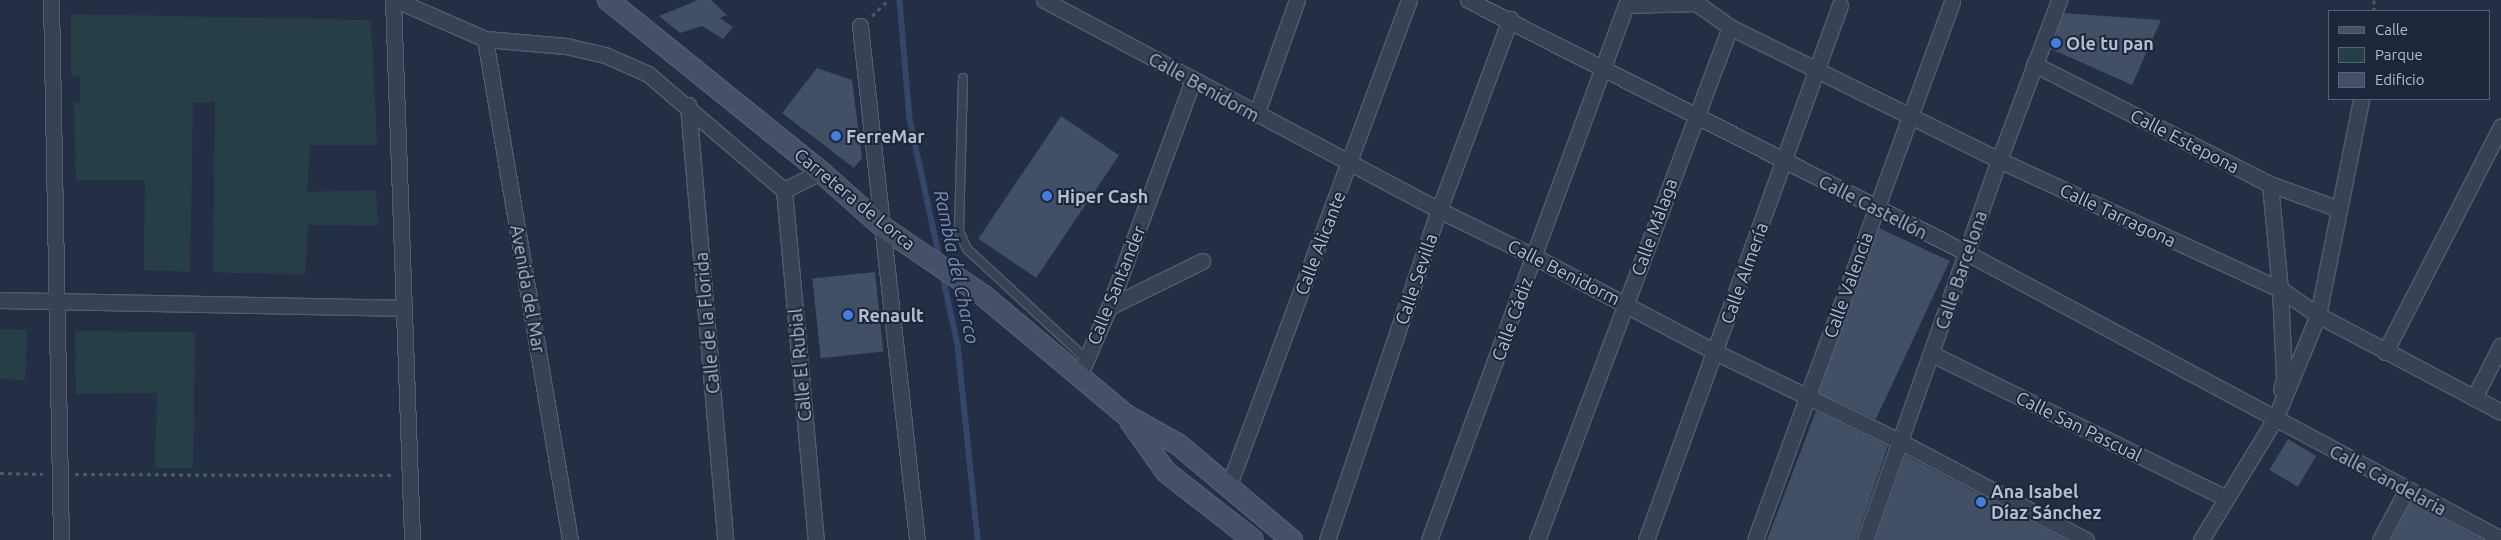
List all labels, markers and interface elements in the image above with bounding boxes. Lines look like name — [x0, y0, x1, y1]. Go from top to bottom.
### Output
legend — [2328, 10, 2491, 100]
text: Calle — [2375, 21, 2408, 38]
place label: Ole tu pan — [2066, 32, 2154, 54]
marker: Ole tu pan — [2050, 37, 2062, 49]
text: Parque — [2375, 46, 2423, 63]
street label: Calle Benidorm — [1145, 48, 1263, 126]
text: Edificio — [2375, 71, 2424, 88]
street label: Calle Estepona — [2127, 104, 2243, 178]
place label: FerreMar — [846, 125, 925, 147]
marker: FerreMar — [830, 130, 842, 142]
street label: Carretera de Lorca — [790, 144, 920, 254]
street label: Calle Castellón — [1815, 170, 1931, 244]
street label: Calle Málaga — [1626, 175, 1682, 279]
street label: Calle Tarragona — [2057, 179, 2179, 251]
place label: Hiper Cash — [1057, 185, 1148, 207]
water label: Rambla del Charco — [929, 188, 983, 346]
street label: Calle Alicante — [1290, 188, 1350, 298]
marker: Hiper Cash — [1041, 190, 1053, 202]
street label: Calle Barcelona — [1931, 208, 1991, 332]
street label: Calle Almería — [1716, 219, 1772, 327]
street label: Calle Santander — [1082, 222, 1150, 348]
street label: Avenida del Mar — [506, 223, 550, 355]
street label: Calle Valencia — [1819, 229, 1877, 341]
street label: Calle Sevilla — [1390, 231, 1442, 327]
street label: Calle Benidorm — [1504, 234, 1624, 310]
street label: Calle de la Florida — [690, 251, 724, 395]
street label: Calle Cádiz — [1487, 274, 1537, 364]
place label: Renault — [858, 304, 924, 326]
street label: Calle El Rubial — [784, 308, 816, 422]
marker: Renault — [842, 309, 854, 321]
street label: Calle San Pascual — [2013, 386, 2145, 466]
street label: Calle Candelaria — [2326, 440, 2450, 520]
place label: Ana Isabel Díaz Sánchez — [1991, 481, 2101, 524]
marker: Ana Isabel Díaz Sánchez — [1975, 496, 1987, 508]

